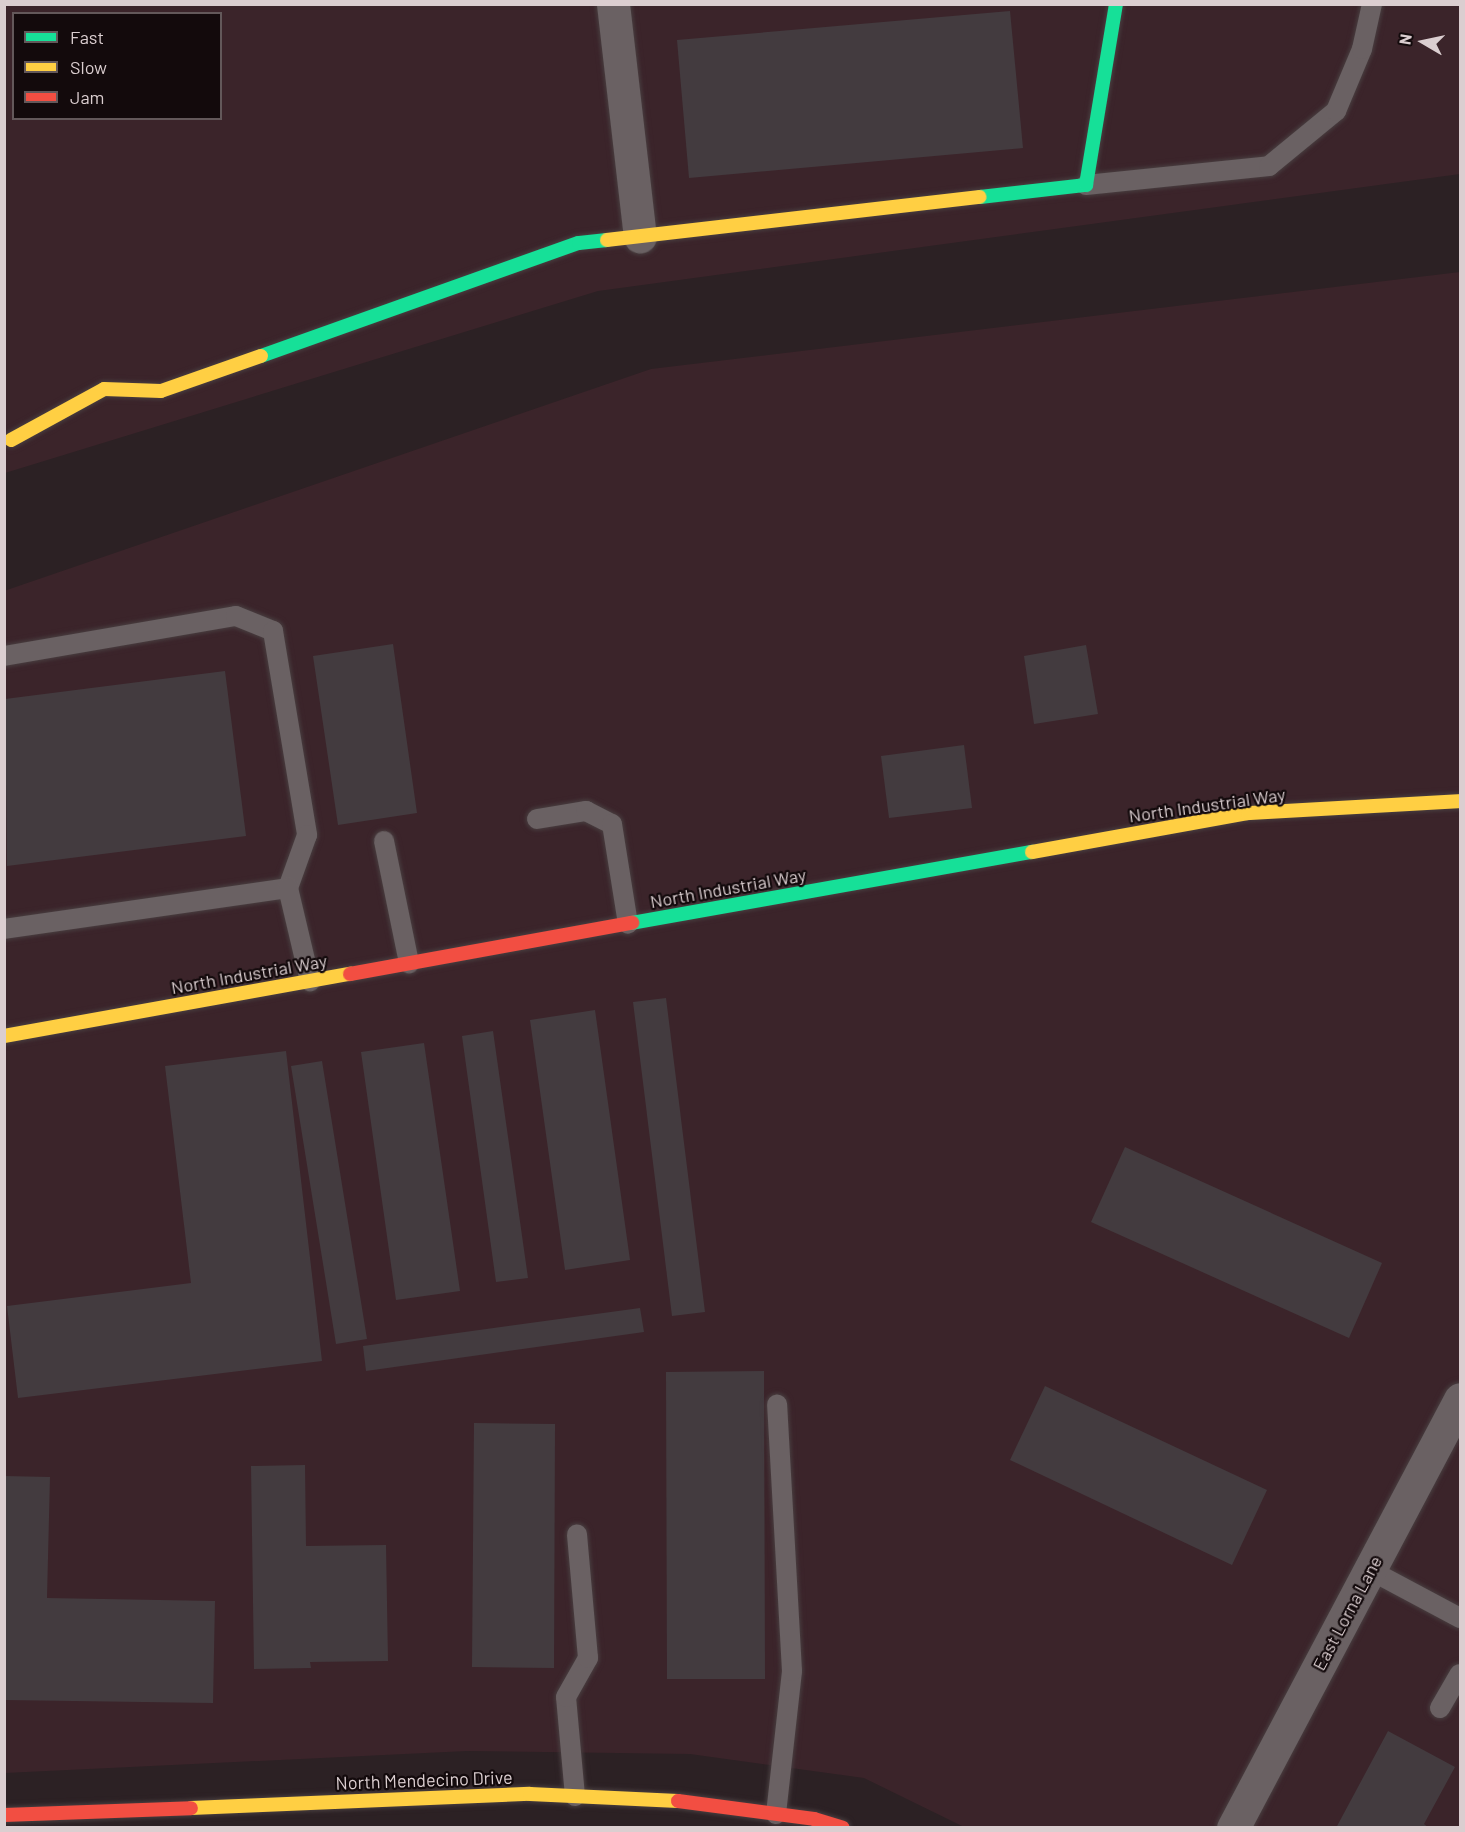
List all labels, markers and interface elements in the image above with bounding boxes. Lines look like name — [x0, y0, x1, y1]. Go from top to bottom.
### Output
legend — [12, 12, 222, 120]
north arrow — [1393, 12, 1453, 72]
text: Fast — [70, 26, 104, 48]
text: N — [1395, 32, 1415, 46]
text: Slow — [70, 56, 107, 78]
text: Jam — [70, 86, 104, 108]
street label: North Industrial Way — [1127, 783, 1287, 827]
street label: North Industrial Way — [648, 864, 808, 912]
street label: North Industrial Way — [169, 950, 329, 998]
street label: East Lorna Lane — [1308, 1552, 1386, 1674]
street label: North Mendecino Drive — [335, 1766, 513, 1794]

